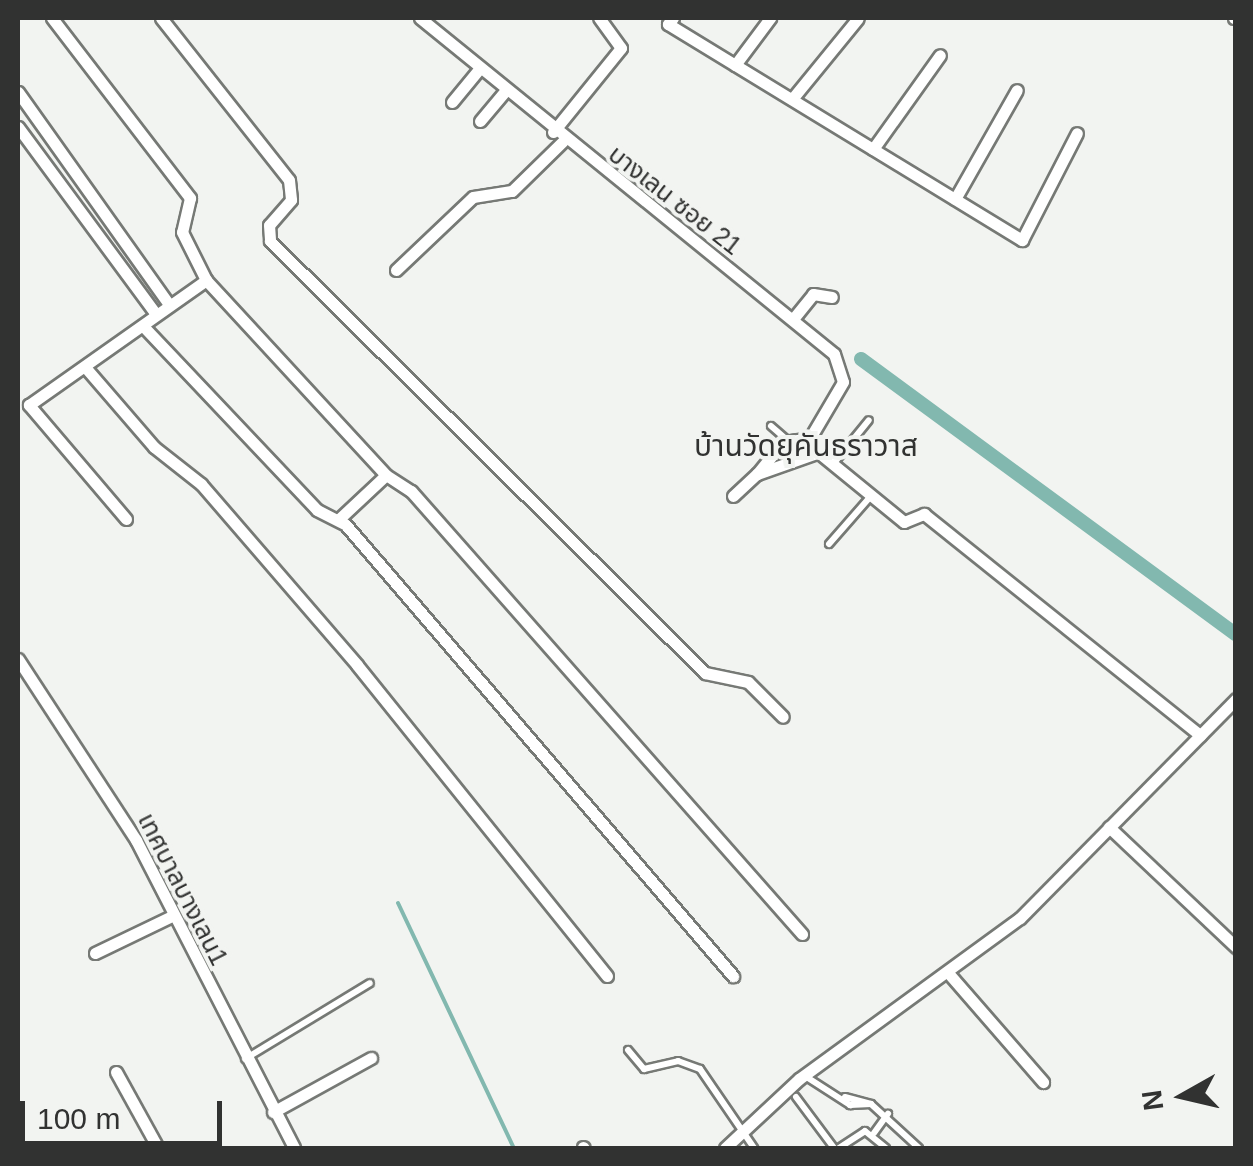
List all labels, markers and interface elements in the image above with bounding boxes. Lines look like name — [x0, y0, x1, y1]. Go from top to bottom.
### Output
street label: บางเลน ซอย 21 — [603, 139, 747, 261]
district label: บ้านวัดยุคันธราวาส — [694, 428, 918, 464]
street label: เทศบาลบางเลน1 — [132, 808, 234, 970]
north arrow — [1133, 1046, 1233, 1146]
scale bar — [25, 1081, 228, 1143]
text: N — [1136, 1088, 1170, 1112]
text: 100 m — [37, 1102, 120, 1135]

